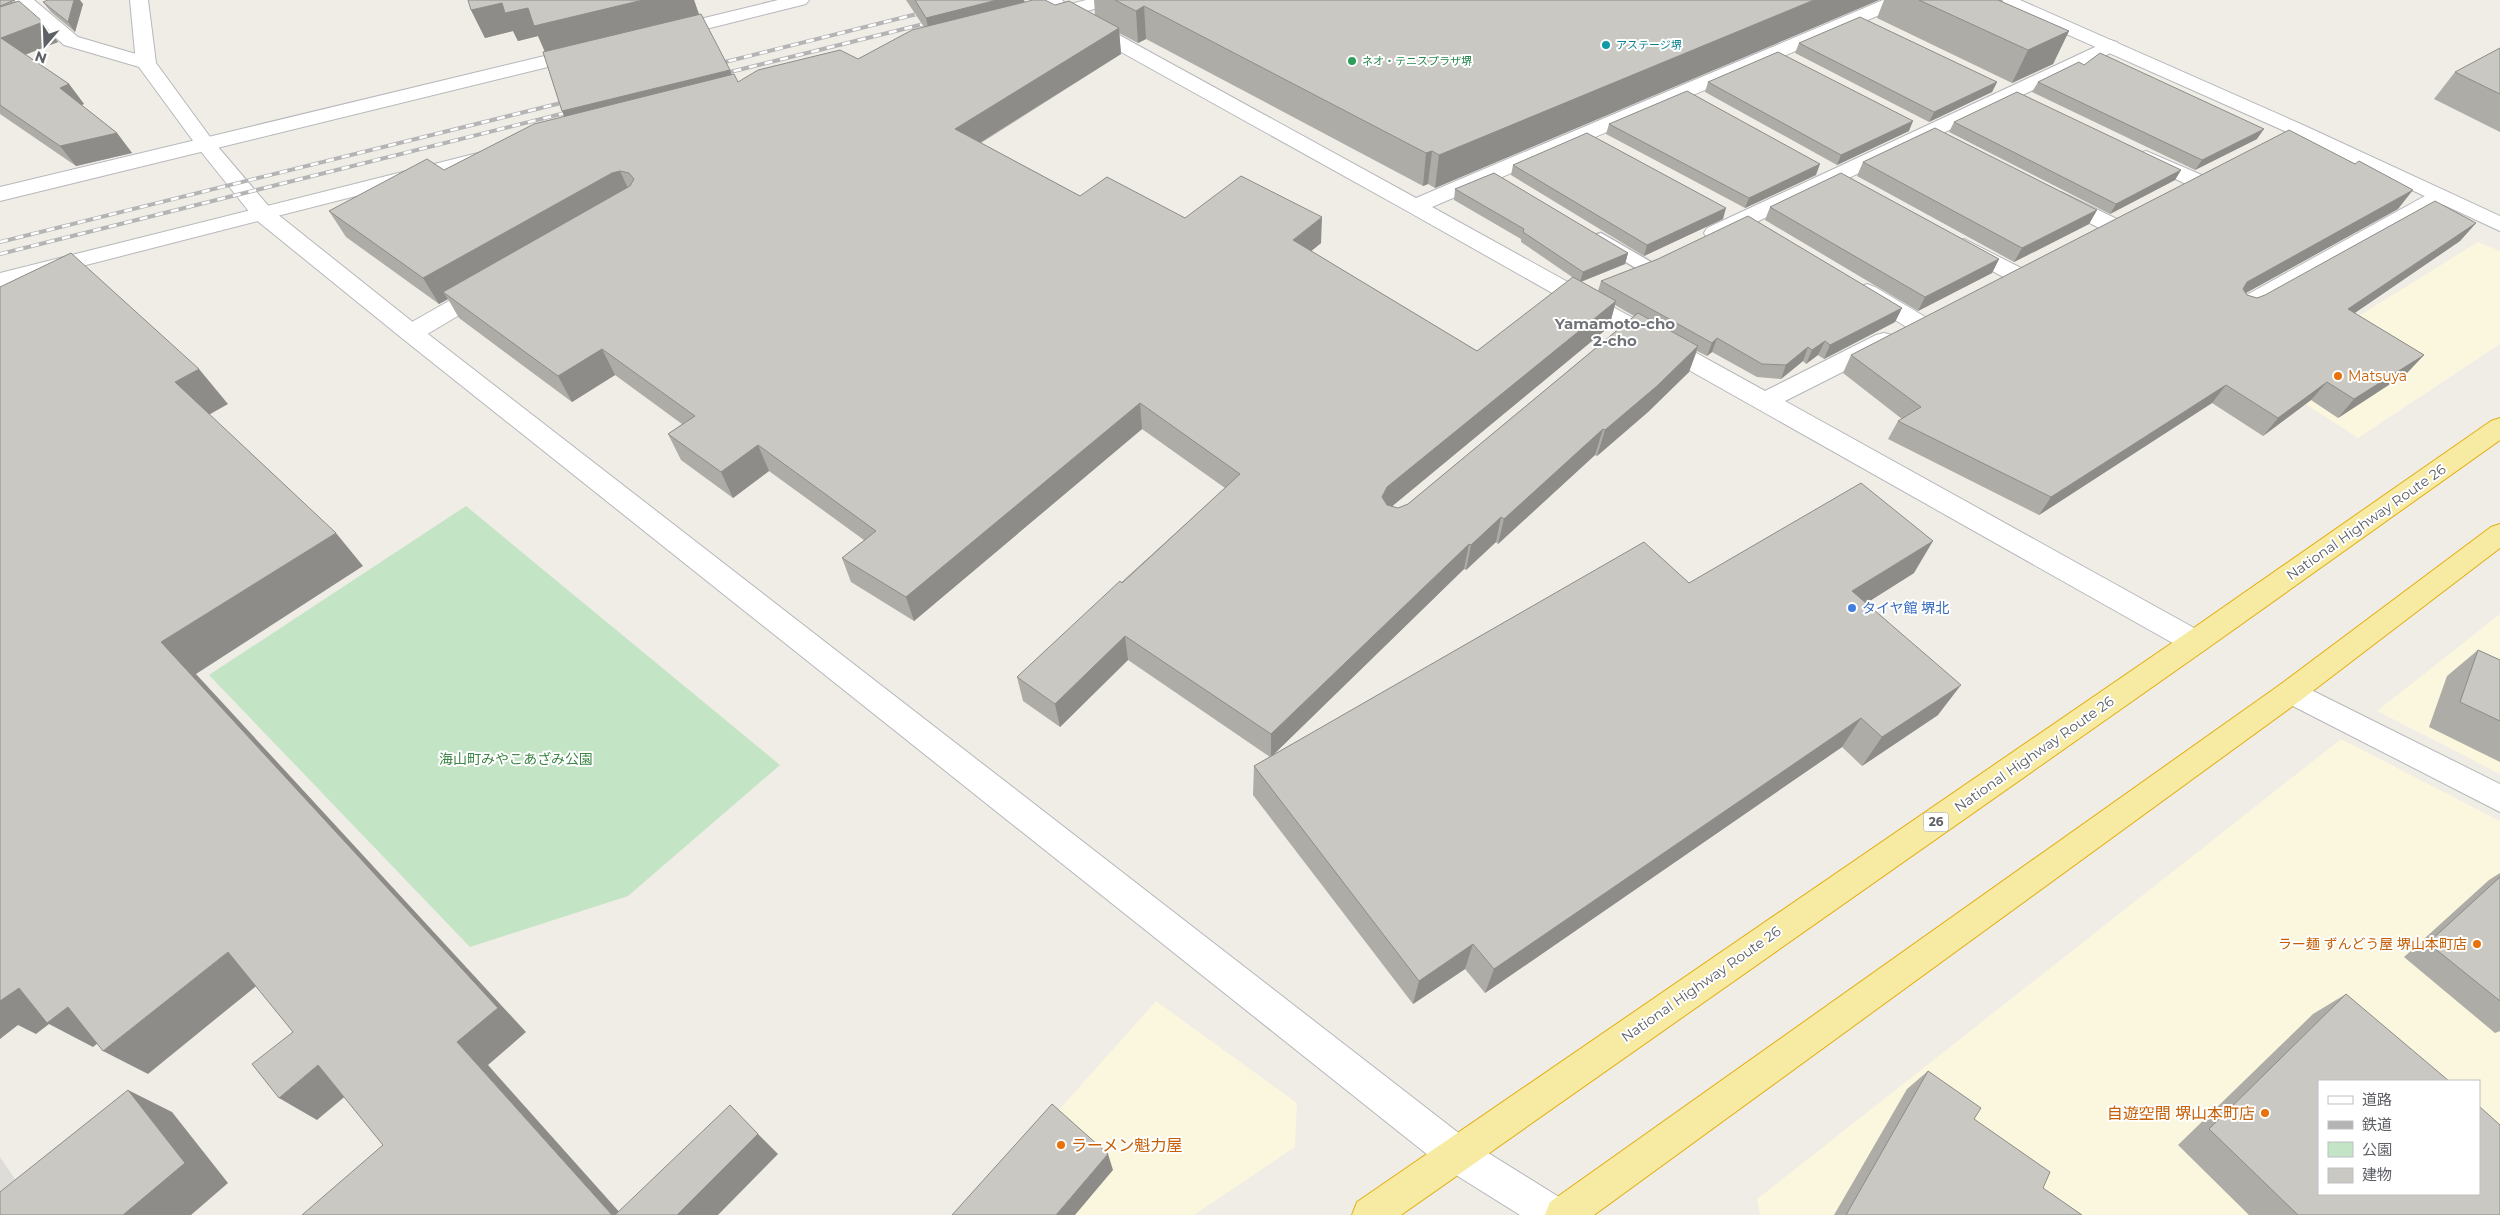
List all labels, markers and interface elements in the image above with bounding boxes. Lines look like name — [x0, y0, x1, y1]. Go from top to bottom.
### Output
north arrow — [20, 20, 70, 70]
place label: アステージ堺 — [1616, 38, 1682, 52]
marker: アステージ堺 — [1600, 39, 1612, 51]
text: N — [32, 47, 49, 68]
place label: ネオ・テニスプラザ堺 — [1362, 54, 1472, 68]
marker: ネオ・テニスプラザ堺 — [1346, 55, 1358, 67]
district label: Yamamoto-cho 2-cho — [1554, 314, 1675, 350]
place label: Matsuya — [2348, 367, 2407, 385]
marker: Matsuya — [2332, 370, 2344, 382]
street label: National Highway Route 26 — [2283, 460, 2450, 584]
place label: タイヤ館 堺北 — [1862, 599, 1949, 617]
marker: タイヤ館 堺北 — [1846, 602, 1858, 614]
street label: National Highway Route 26 — [1951, 692, 2118, 816]
park label: 海山町みやこあざみ公園 — [439, 750, 593, 768]
road number: 26 — [1924, 812, 1948, 832]
street label: National Highway Route 26 — [1618, 922, 1785, 1046]
place label: ラー麺 ずんどう屋 堺山本町店 — [2278, 935, 2467, 953]
marker: ラー麺 ずんどう屋 堺山本町店 — [2471, 938, 2483, 950]
legend — [2318, 1080, 2480, 1195]
text: 道路 — [2362, 1090, 2392, 1109]
place label: 自遊空間 堺山本町店 — [2107, 1104, 2255, 1123]
marker: 自遊空間 堺山本町店 — [2259, 1107, 2271, 1119]
text: 鉄道 — [2362, 1115, 2392, 1134]
place label: ラーメン魁力屋 — [1071, 1136, 1182, 1155]
marker: ラーメン魁力屋 — [1055, 1139, 1067, 1151]
text: 公園 — [2362, 1140, 2392, 1159]
text: 建物 — [2362, 1165, 2392, 1184]

